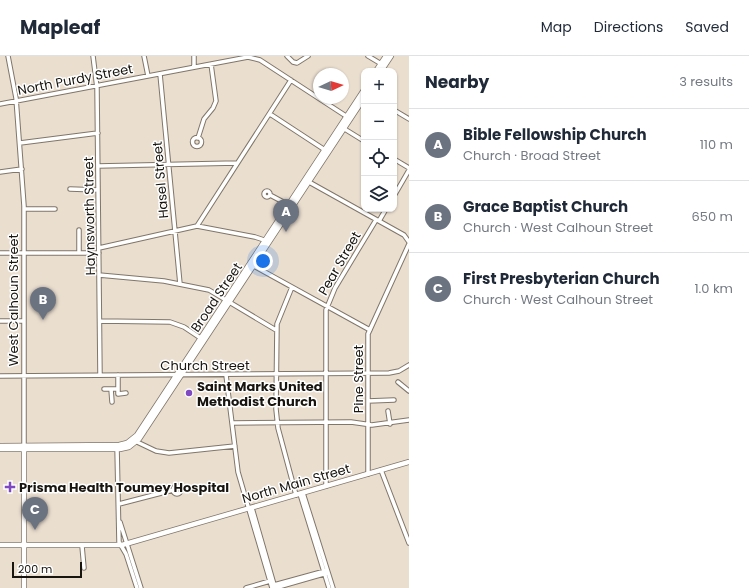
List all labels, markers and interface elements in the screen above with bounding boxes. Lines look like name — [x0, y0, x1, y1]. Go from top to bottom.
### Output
text: Mapleaf — [20, 14, 100, 41]
text: Map — [541, 17, 572, 37]
text: Directions — [594, 17, 663, 37]
text: Saved — [685, 17, 729, 37]
street label: North Purdy Street — [16, 59, 135, 100]
north arrow — [313, 68, 349, 104]
map controls — [361, 68, 397, 212]
button: + — [361, 68, 397, 104]
text: Nearby — [425, 70, 489, 94]
text: 3 results — [679, 72, 733, 91]
button: − — [361, 104, 397, 140]
text: Bible Fellowship Church — [463, 124, 647, 145]
text: A — [433, 135, 443, 154]
text: 110 m — [700, 135, 733, 154]
street label: Hasel Street — [148, 140, 173, 219]
button: locate — [361, 140, 397, 176]
text: Church · Broad Street — [463, 146, 601, 165]
street label: Haynsworth Street — [79, 156, 100, 275]
button: layers — [361, 176, 397, 212]
text: Grace Baptist Church — [463, 196, 628, 217]
pin: A — [273, 199, 299, 232]
text: B — [434, 207, 442, 226]
text: 650 m — [692, 207, 733, 226]
text: Church · West Calhoun Street — [463, 218, 653, 237]
street label: Pear Street — [314, 228, 365, 299]
street label: West Calhoun Street — [4, 233, 23, 366]
your location — [253, 251, 273, 271]
street label: Broad Street — [186, 258, 247, 336]
text: First Presbyterian Church — [463, 268, 660, 289]
text: C — [433, 279, 443, 298]
text: 1.0 km — [694, 279, 733, 298]
pin: B — [30, 287, 56, 320]
text: Church · West Calhoun Street — [463, 290, 653, 309]
street label: Pine Street — [349, 344, 368, 413]
street label: Church Street — [160, 356, 250, 375]
place label: Saint Marks United Methodist Church — [197, 377, 323, 411]
marker: Saint Marks United Methodist Church — [184, 388, 194, 398]
street label: North Main Street — [240, 459, 353, 508]
place label: Prisma Health Toumey Hospital — [19, 478, 229, 497]
marker: Prisma Health Toumey Hospital — [4, 481, 16, 493]
pin: C — [22, 497, 48, 530]
scale bar — [12, 560, 82, 579]
text: 200 m — [18, 561, 52, 577]

